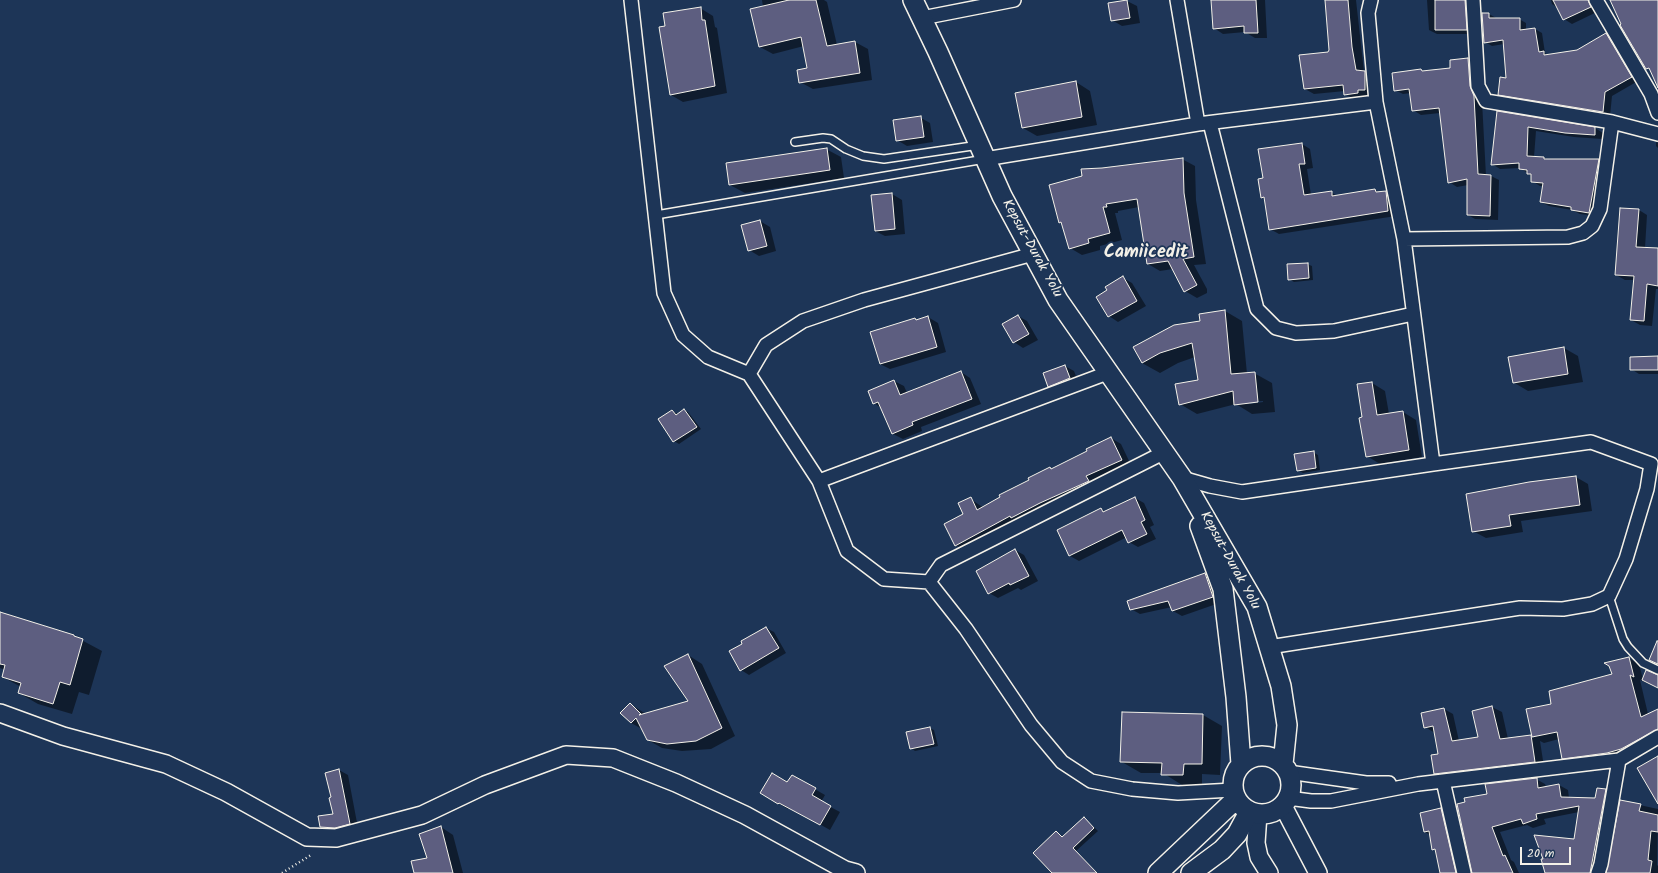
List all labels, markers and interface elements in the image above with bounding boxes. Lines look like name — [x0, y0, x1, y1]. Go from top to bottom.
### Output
street label: Kepsut-Durak Yolu — [997, 197, 1065, 301]
district label: Camiicedit — [1104, 243, 1188, 265]
street label: Kepsut-Durak Yolu — [1195, 509, 1263, 613]
scale bar — [1522, 839, 1573, 865]
text: 20 m — [1527, 844, 1554, 863]

